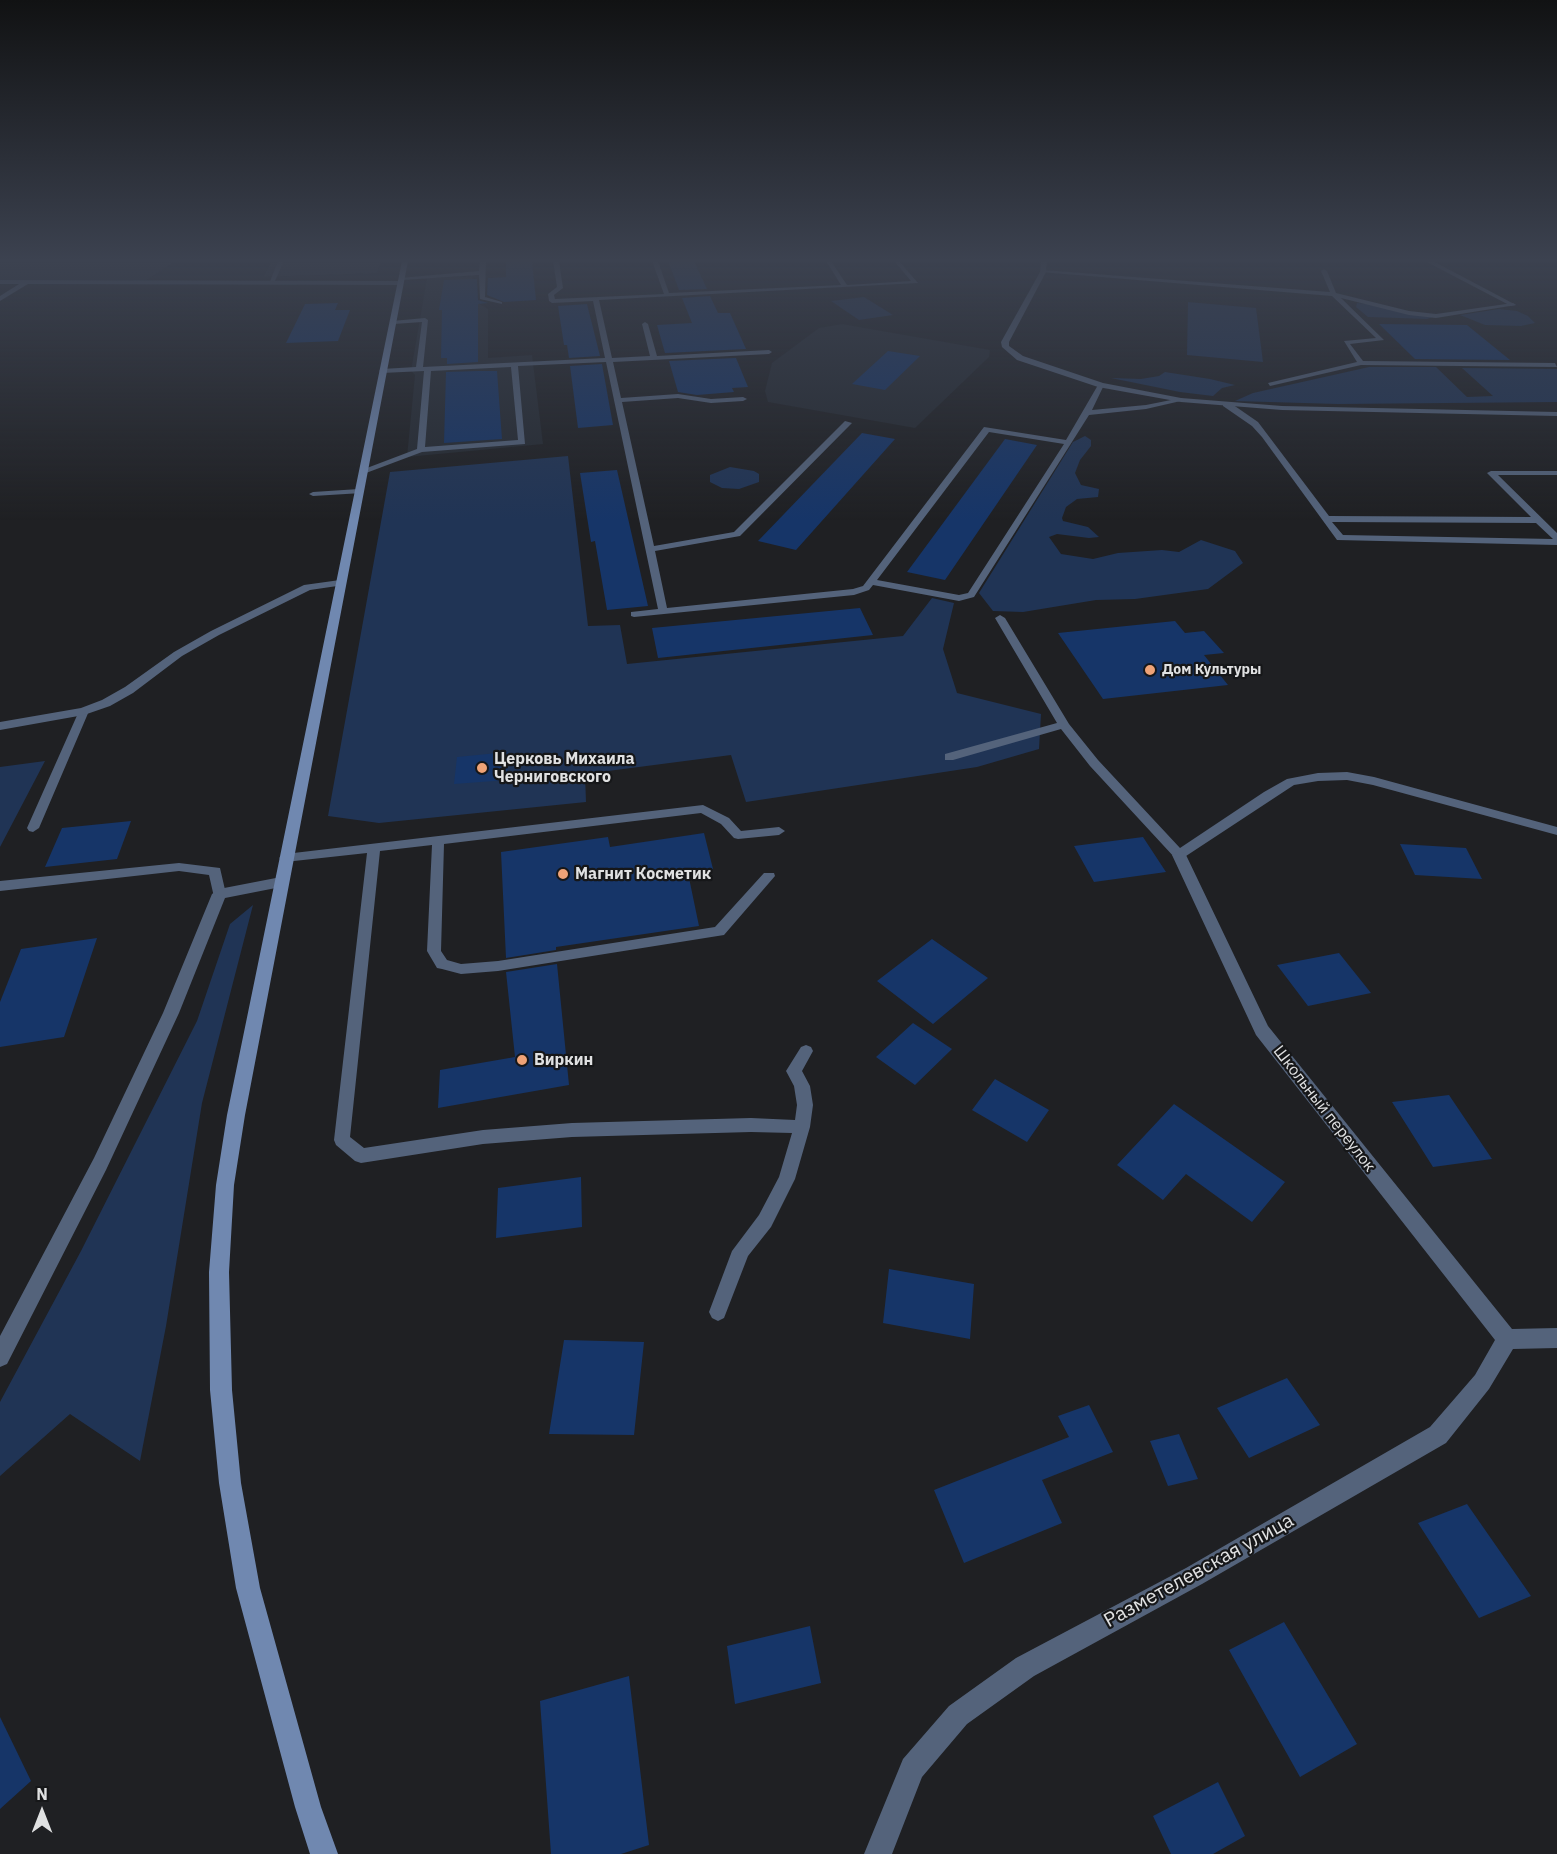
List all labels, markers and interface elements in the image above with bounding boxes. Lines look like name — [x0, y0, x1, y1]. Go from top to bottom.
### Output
place label: Дом Культуры — [1162, 662, 1261, 678]
marker: Дом Культуры — [1143, 663, 1157, 677]
place label: Церковь Михаила Черниговского — [494, 749, 635, 787]
marker: Церковь Михаила Черниговского — [475, 761, 489, 775]
place label: Магнит Косметик — [575, 864, 711, 884]
marker: Магнит Косметик — [556, 867, 570, 881]
street label: Школьный переулок — [1269, 1042, 1379, 1176]
place label: Виркин — [534, 1050, 593, 1070]
marker: Виркин — [515, 1053, 529, 1067]
street label: Разметелевская улица — [1100, 1509, 1298, 1633]
north arrow — [12, 1782, 72, 1842]
text: N — [36, 1784, 48, 1804]

